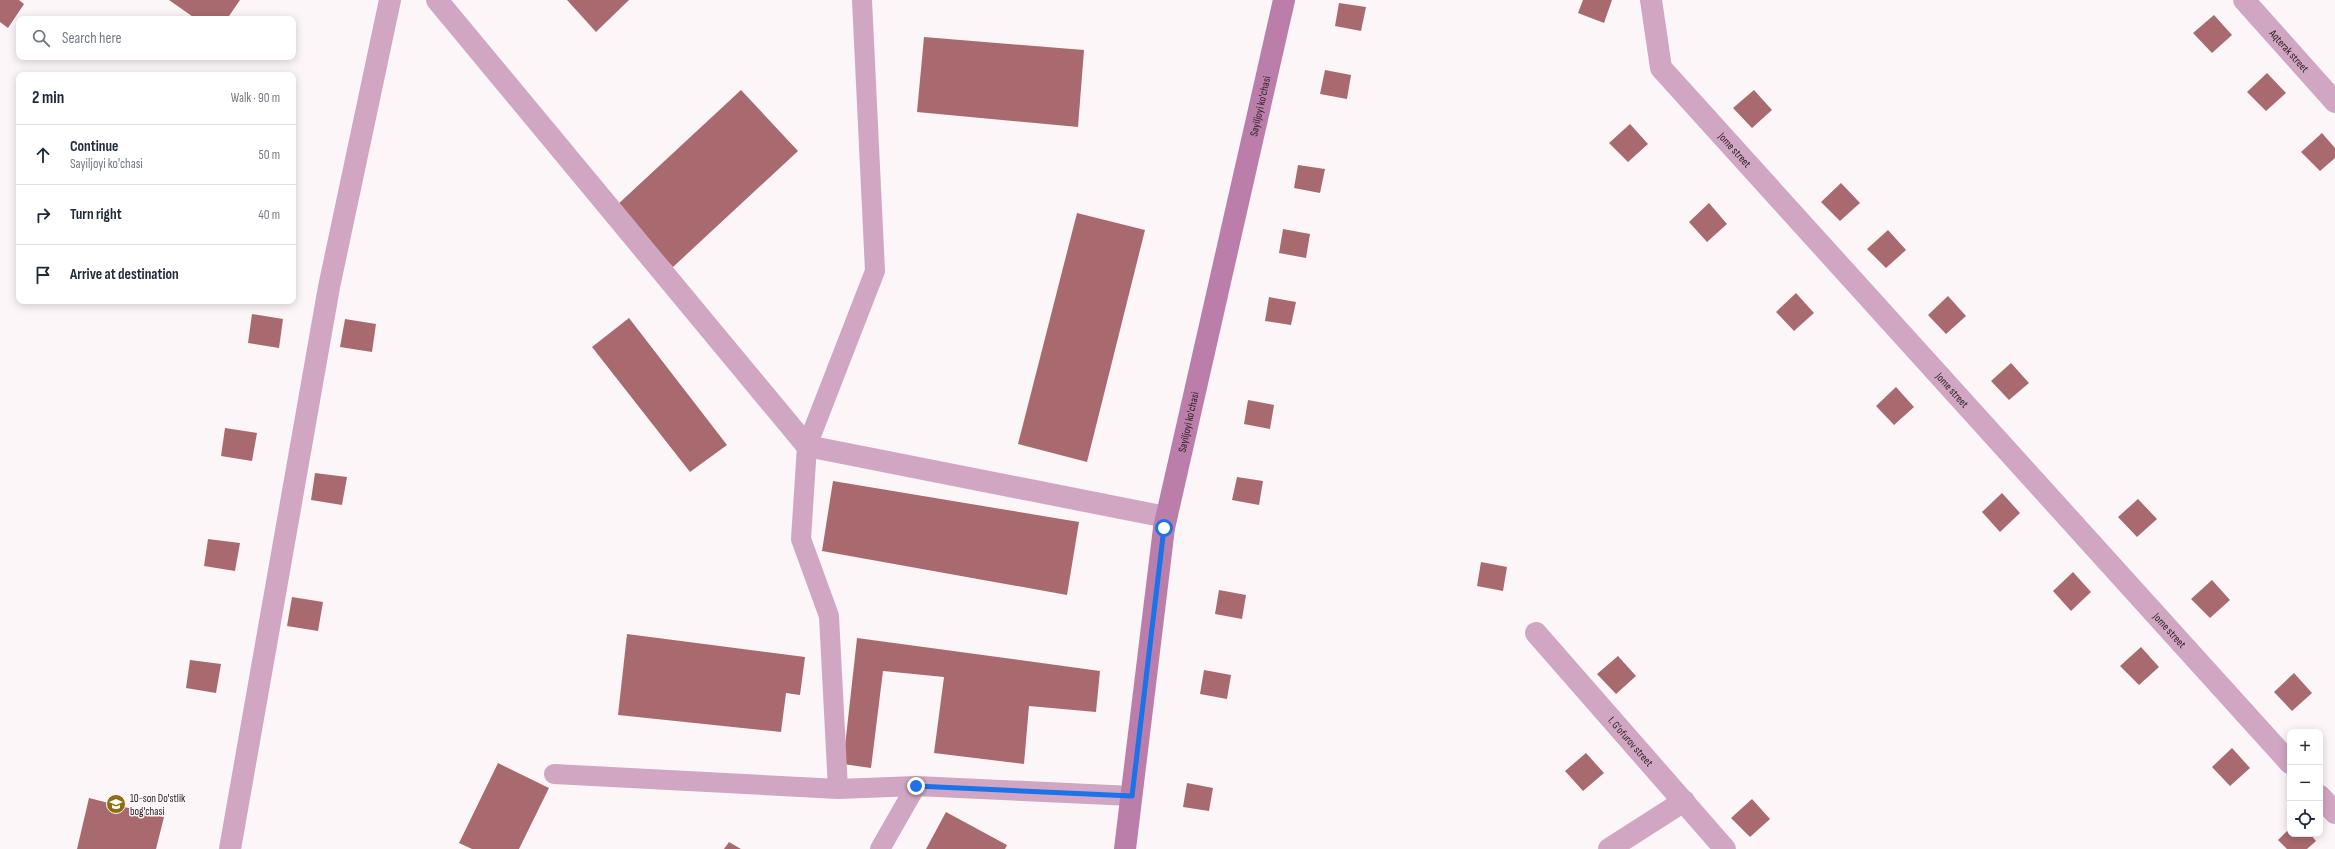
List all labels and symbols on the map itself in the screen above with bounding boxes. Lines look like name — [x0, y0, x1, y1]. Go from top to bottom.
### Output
street label: Aqterak street — [2266, 26, 2312, 75]
street label: Sayiljoyi ko'chasi — [1247, 75, 1273, 138]
street label: Jome street — [1715, 129, 1755, 170]
street label: Jome street — [1933, 369, 1972, 411]
street label: Sayiljoyi ko'chasi — [1175, 391, 1201, 454]
route start — [1155, 519, 1173, 537]
street label: Jome street — [2150, 609, 2189, 651]
street label: I. G'ofurov street — [1606, 714, 1656, 769]
route end — [907, 777, 925, 795]
place label: 10-son Do'stlik bog'chasi — [130, 792, 186, 818]
school or university icon: 10-son Do'stlik bog'chasi — [105, 793, 127, 815]

